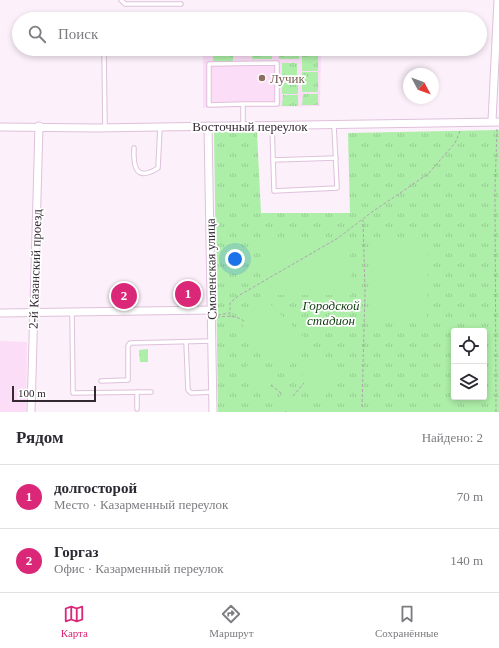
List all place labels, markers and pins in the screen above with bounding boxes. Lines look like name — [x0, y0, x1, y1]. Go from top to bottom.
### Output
place label: Лучик — [270, 71, 305, 86]
marker: Лучик — [257, 73, 267, 83]
pin: 1 — [175, 279, 201, 309]
pin: 2 — [111, 281, 137, 311]

